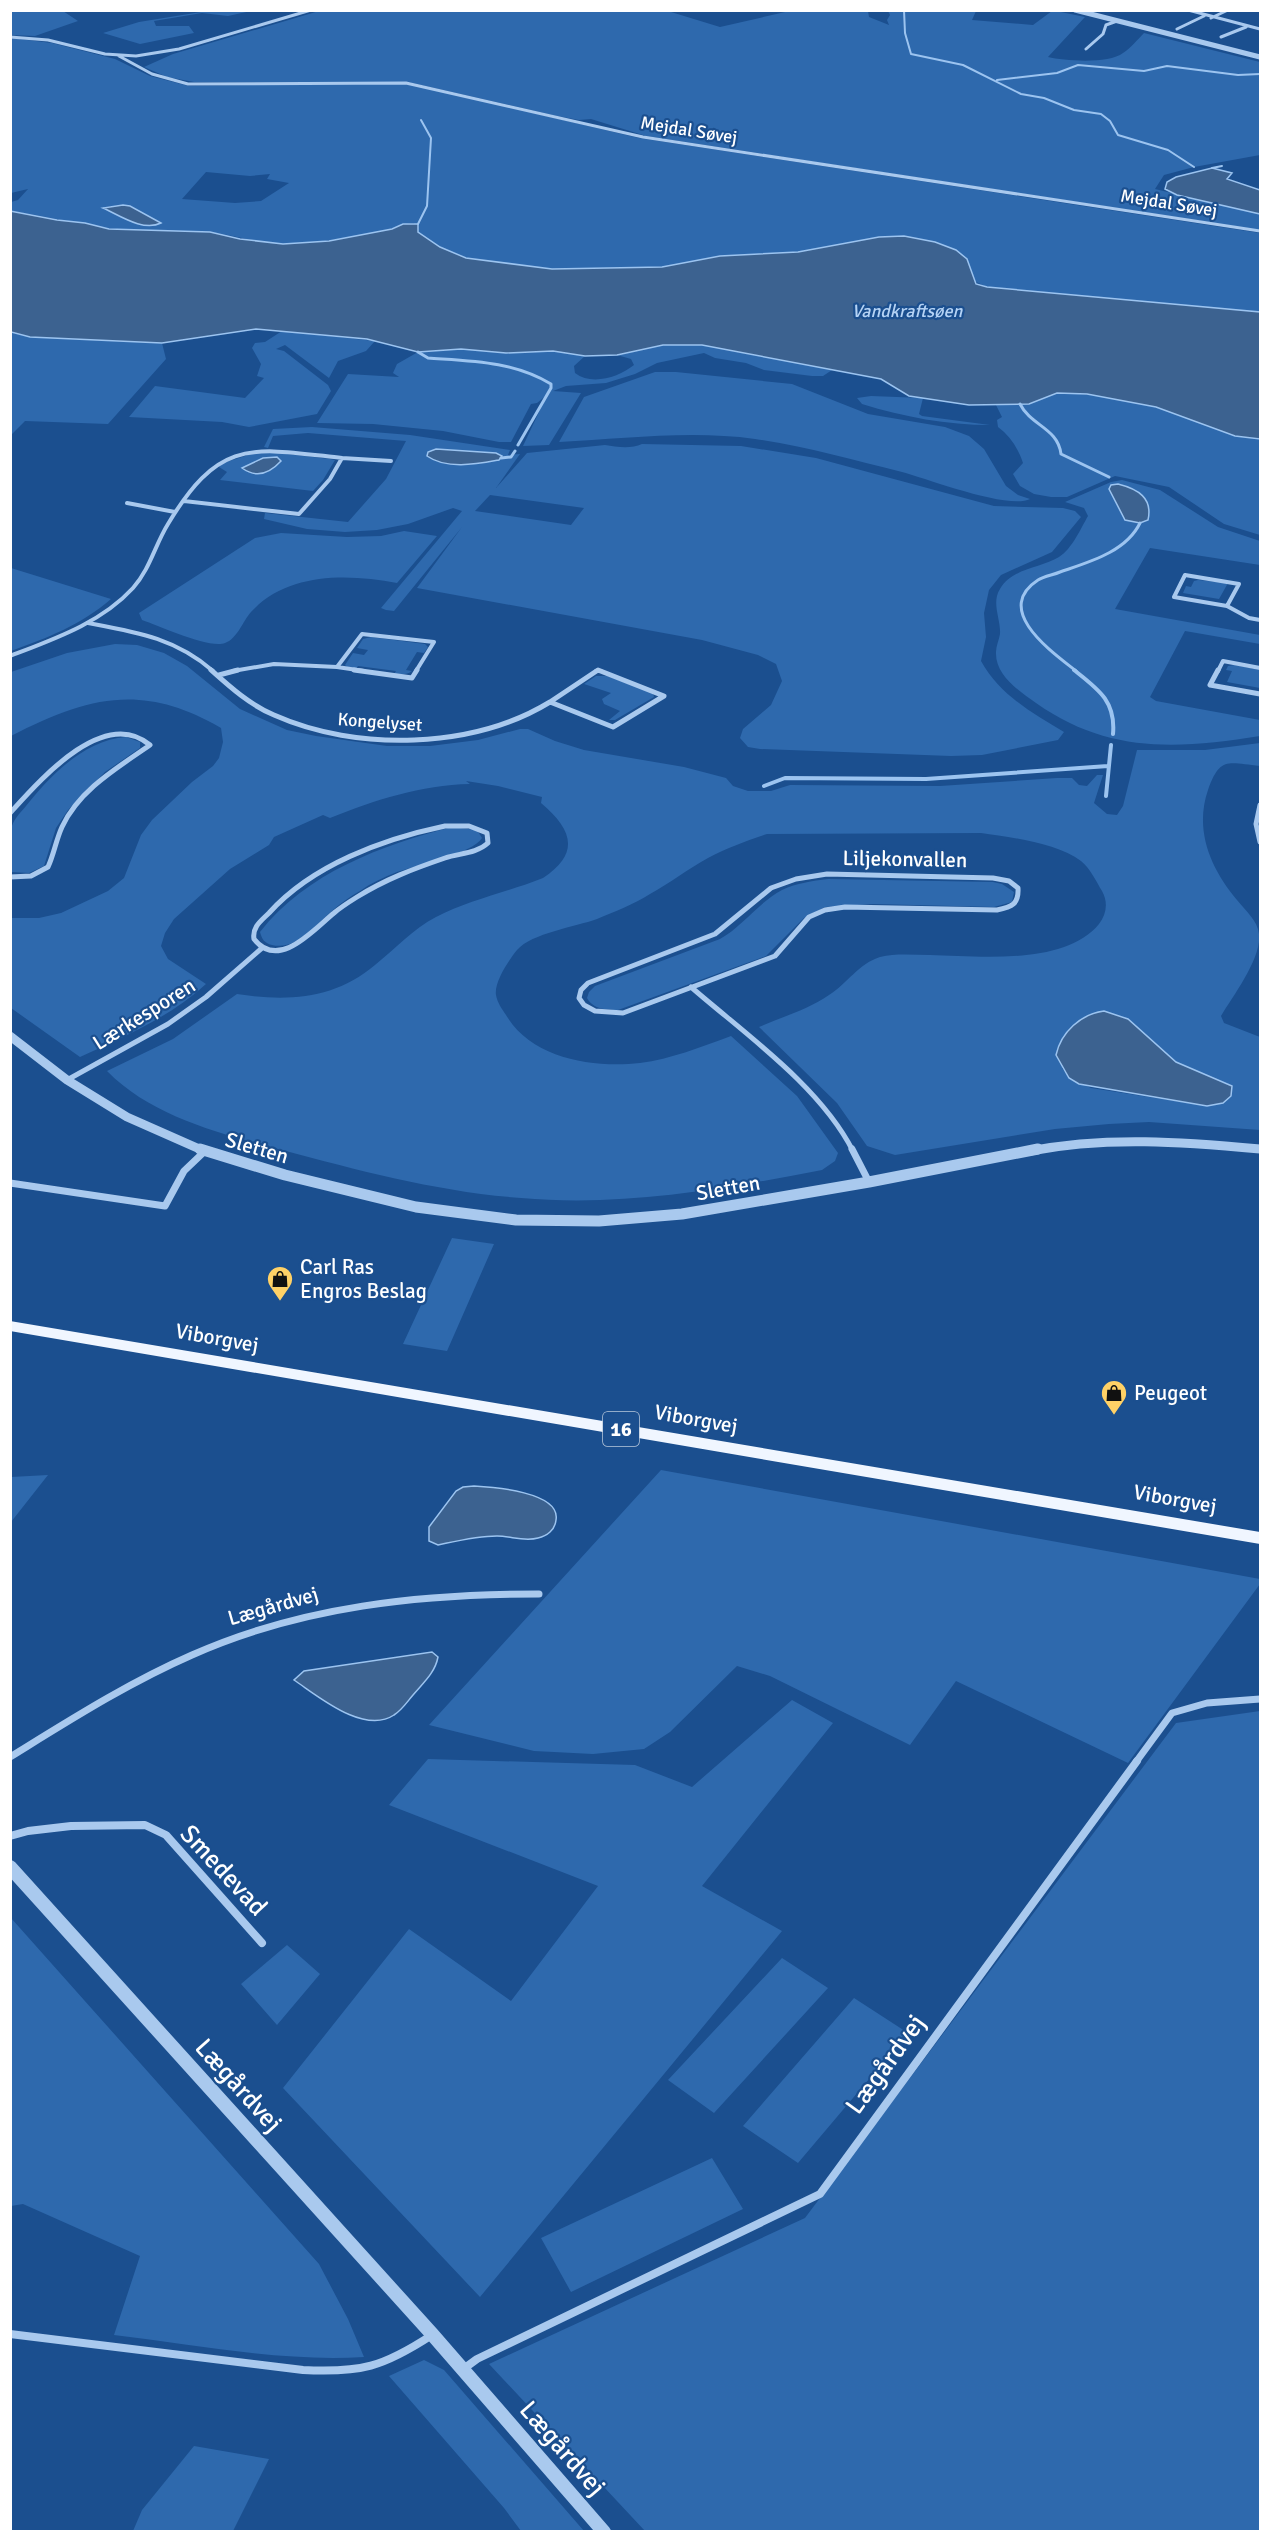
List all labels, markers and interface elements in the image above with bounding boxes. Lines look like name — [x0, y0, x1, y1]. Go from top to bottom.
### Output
street label: Mejdal Søvej — [639, 111, 739, 149]
street label: Mejdal Søvej — [1119, 184, 1219, 222]
water label: Vandkraftsøen — [852, 300, 963, 322]
street label: Kongelyset — [337, 708, 423, 736]
street label: Liljekonvallen — [842, 845, 968, 873]
street label: Lærkesporen — [88, 972, 200, 1056]
street label: Sletten — [222, 1127, 292, 1169]
street label: Sletten — [694, 1170, 762, 1206]
place label: Carl Ras Engros Beslag — [300, 1254, 427, 1304]
shop icon: Carl Ras Engros Beslag — [265, 1264, 295, 1302]
street label: Viborgvej — [173, 1318, 261, 1358]
shop icon: Peugeot — [1099, 1378, 1129, 1416]
place label: Peugeot — [1134, 1380, 1207, 1406]
street label: Viborgvej — [652, 1399, 740, 1439]
road number: 16 — [603, 1412, 639, 1446]
street label: Viborgvej — [1131, 1479, 1219, 1519]
street label: Lægårdvej — [225, 1581, 321, 1631]
street label: Smedevad — [173, 1818, 274, 1923]
street label: Lægårdvej — [839, 2009, 933, 2121]
street label: Lægårdvej — [188, 2032, 289, 2139]
street label: Lægårdvej — [512, 2395, 612, 2503]

